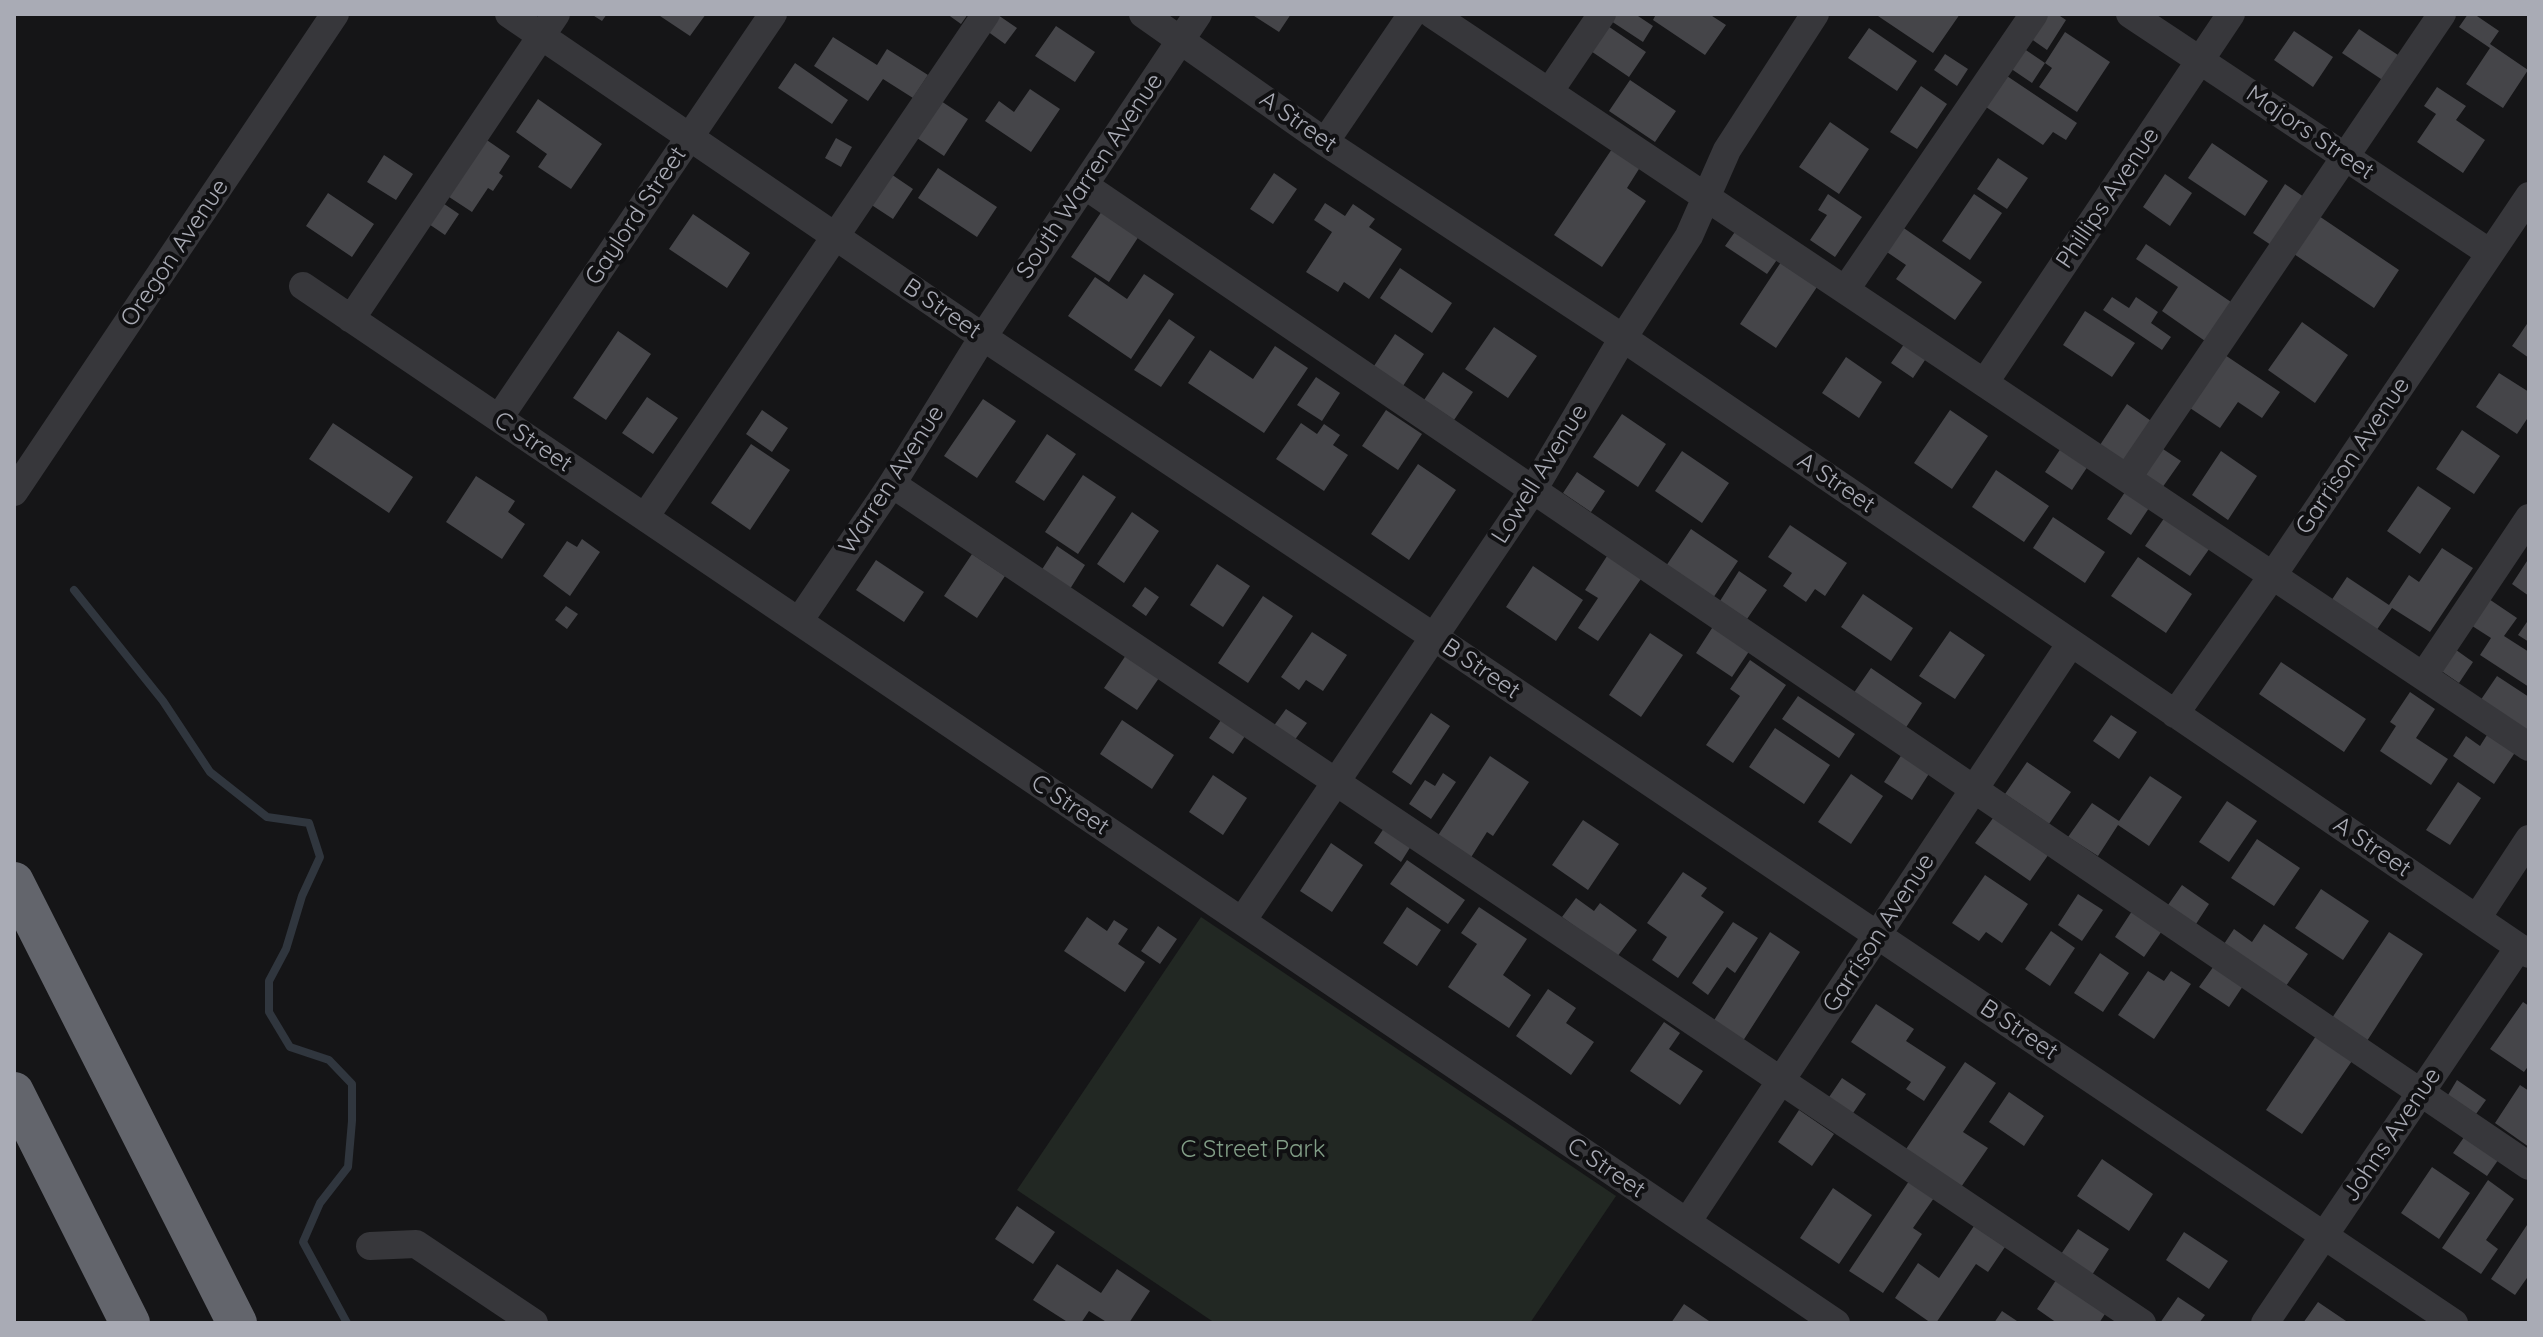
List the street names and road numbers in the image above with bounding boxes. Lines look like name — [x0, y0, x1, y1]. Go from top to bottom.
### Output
street label: South Warren Avenue — [1011, 68, 1169, 284]
street label: Majors Street — [2241, 80, 2379, 186]
street label: A Street — [1254, 85, 1342, 159]
street label: Phillips Avenue — [2050, 122, 2166, 274]
street label: Gaylord Street — [579, 141, 693, 291]
street label: Oregon Avenue — [115, 174, 235, 332]
street label: B Street — [898, 273, 986, 345]
street label: Garrison Avenue — [2290, 372, 2416, 540]
street label: Lowell Avenue — [1486, 399, 1594, 549]
street label: Warren Avenue — [833, 400, 951, 560]
street label: C Street — [489, 406, 577, 478]
street label: A Street — [1792, 447, 1880, 519]
street label: B Street — [1437, 633, 1525, 705]
street label: C Street — [1026, 769, 1114, 841]
street label: A Street — [2328, 811, 2416, 883]
street label: Garrison Avenue — [1817, 848, 1941, 1018]
street label: B Street — [1975, 994, 2063, 1066]
street label: Johns Avenue — [2337, 1062, 2447, 1208]
street label: C Street — [1562, 1132, 1650, 1204]

